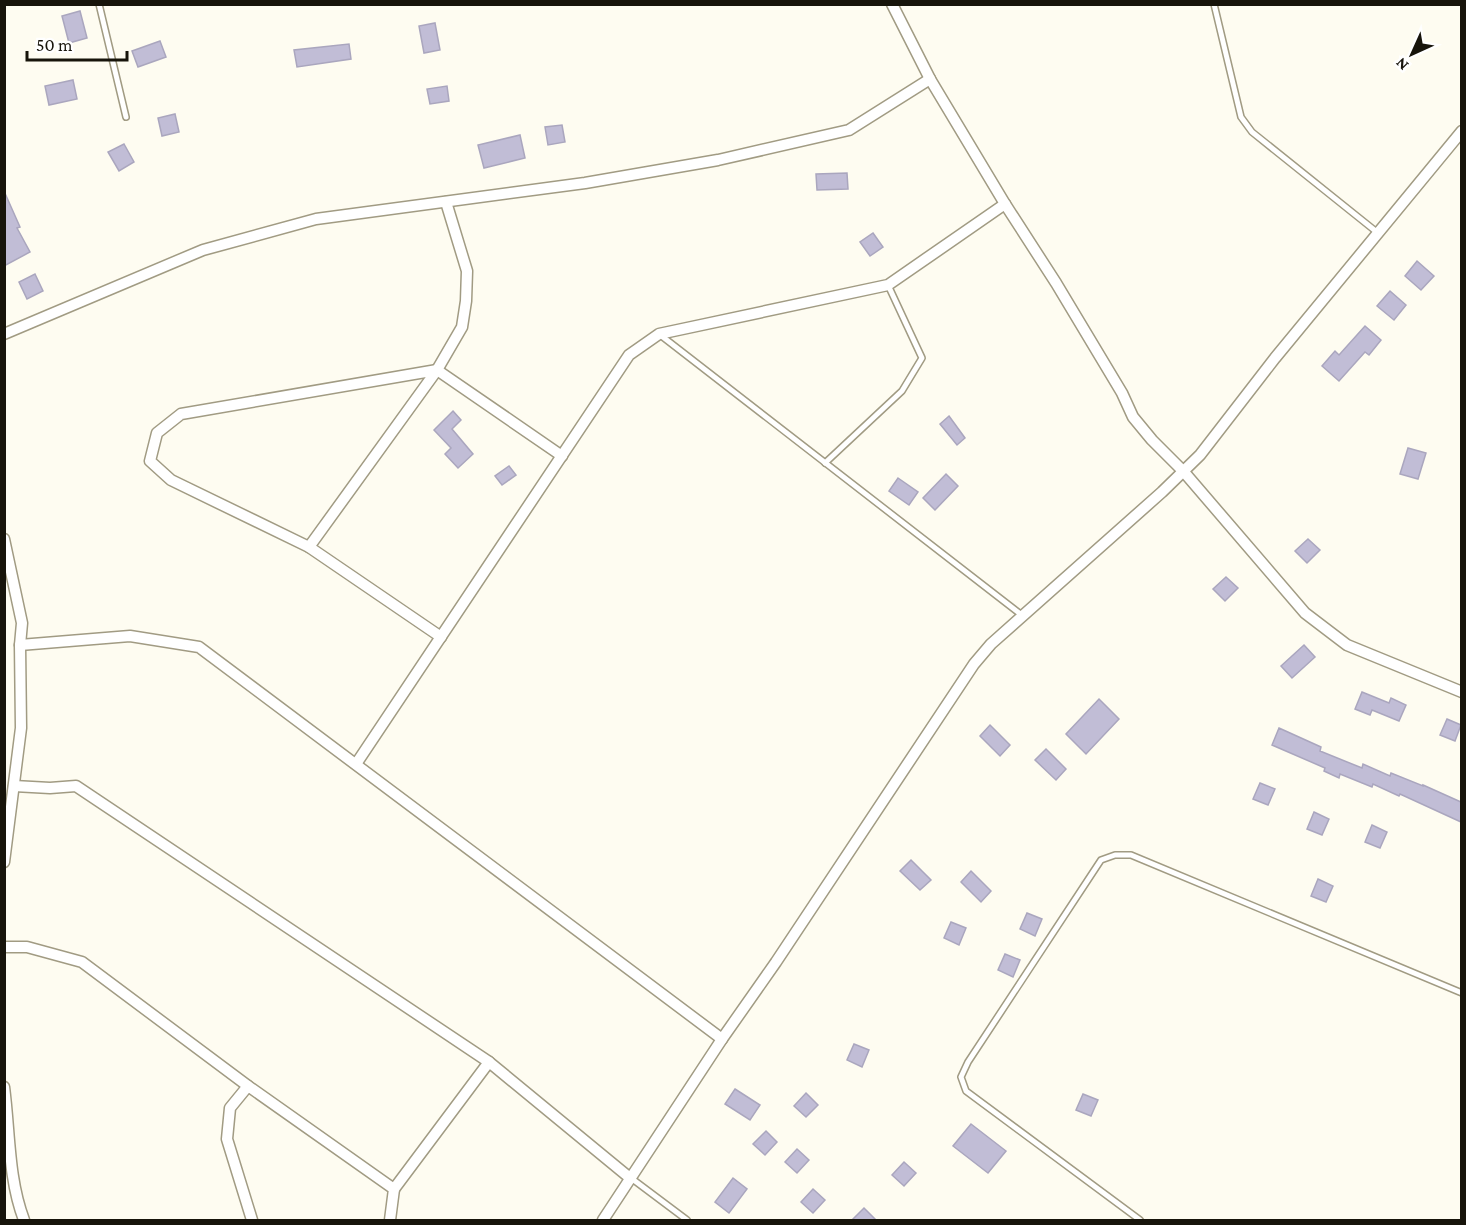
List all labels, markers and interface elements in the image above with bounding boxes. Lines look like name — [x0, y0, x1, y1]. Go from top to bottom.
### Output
scale bar — [27, 24, 128, 62]
north arrow — [1382, 24, 1442, 84]
text: 50 m — [36, 35, 73, 55]
text: N — [1392, 54, 1412, 74]

